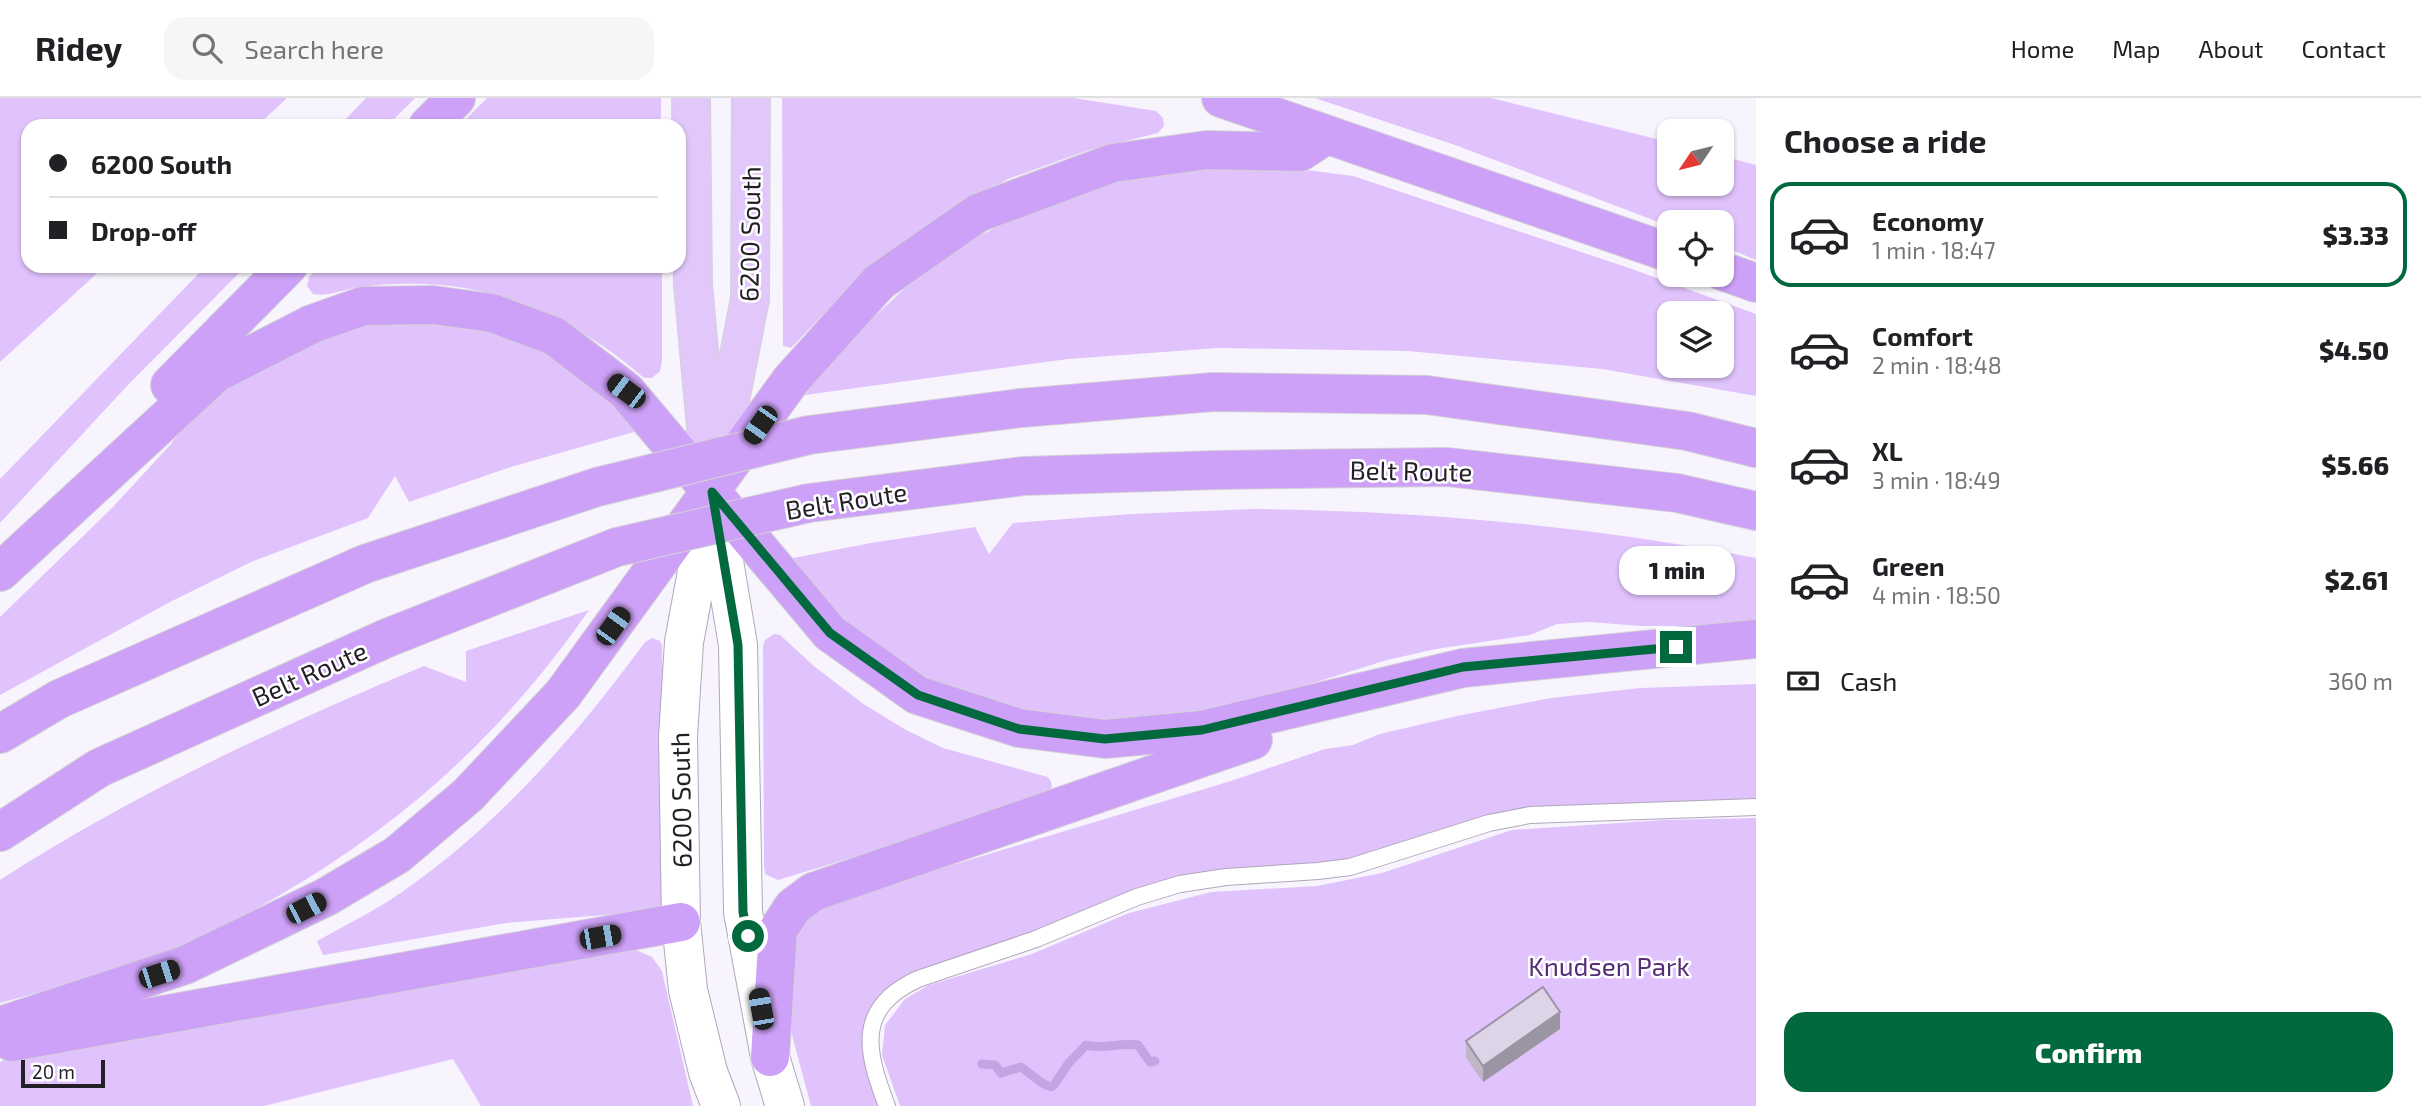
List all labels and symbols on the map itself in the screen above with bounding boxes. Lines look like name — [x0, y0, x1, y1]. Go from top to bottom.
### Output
north arrow — [1657, 119, 1734, 196]
street label: 6200 South — [732, 166, 766, 302]
car — [603, 370, 650, 412]
car — [740, 402, 781, 448]
street label: Belt Route — [1349, 453, 1473, 487]
street label: Belt Route — [783, 475, 909, 525]
callout: 1 min — [1618, 546, 1734, 594]
car — [593, 603, 634, 649]
route end — [1660, 631, 1692, 663]
street label: Belt Route — [247, 634, 371, 712]
street label: 6200 South — [663, 732, 697, 868]
car — [283, 889, 330, 927]
route start — [732, 920, 764, 952]
car — [578, 923, 623, 951]
park label: Knudsen Park — [1528, 950, 1690, 981]
car — [136, 958, 183, 990]
car — [748, 986, 775, 1032]
scale bar — [21, 1057, 105, 1089]

